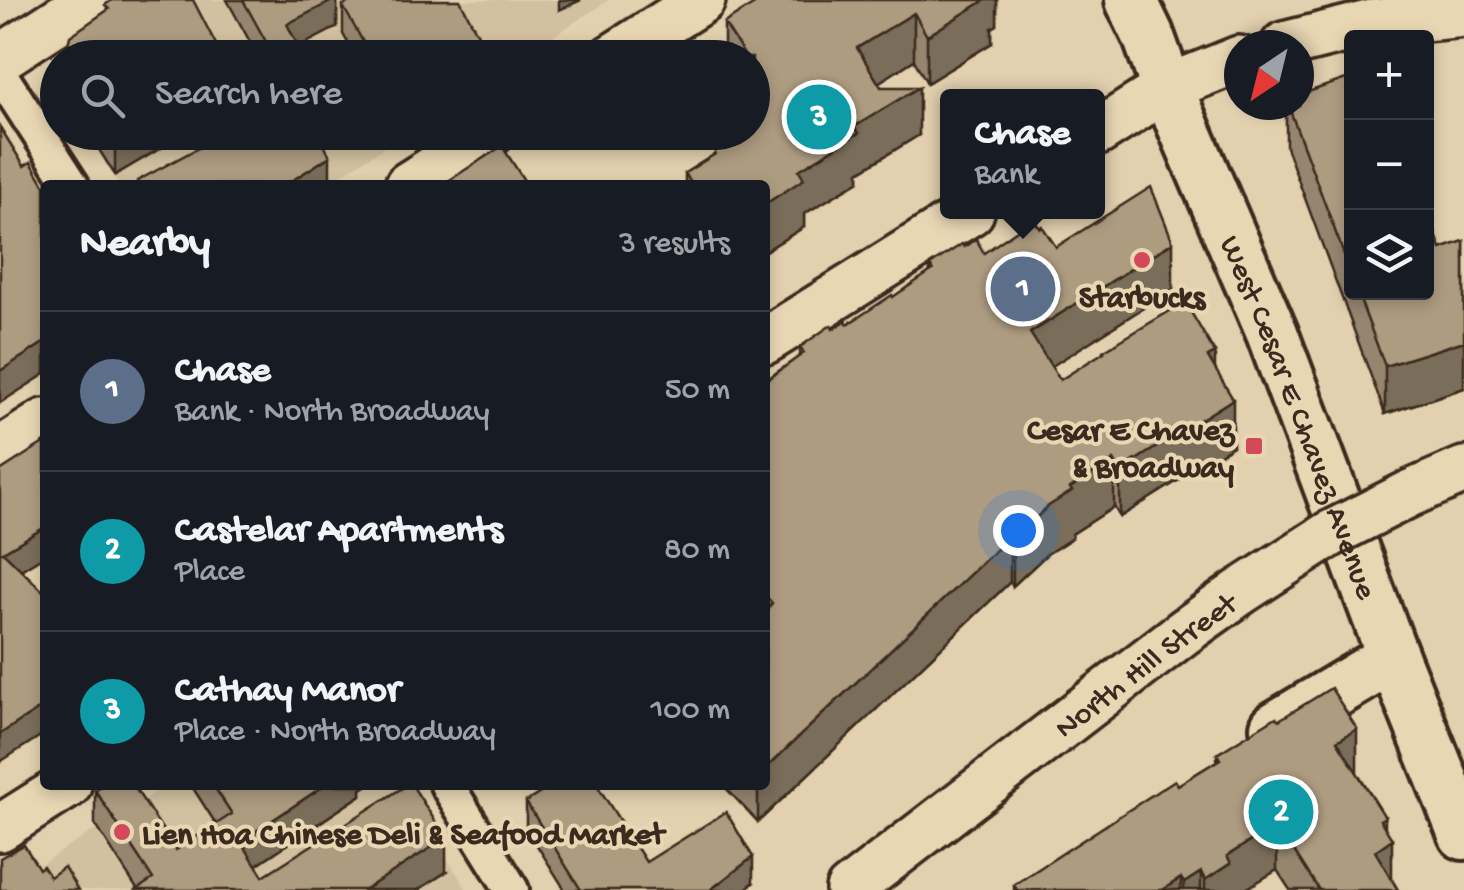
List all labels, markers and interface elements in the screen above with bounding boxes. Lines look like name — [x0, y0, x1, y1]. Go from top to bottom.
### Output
north arrow — [1224, 30, 1314, 120]
map controls — [1344, 30, 1434, 300]
button: + — [1344, 30, 1434, 120]
search box — [40, 40, 770, 150]
icon: search — [75, 68, 130, 123]
text: Search here — [155, 73, 342, 117]
pin: 3 — [786, 80, 852, 154]
popup — [940, 89, 1105, 219]
text: Chase — [975, 113, 1070, 157]
button: − — [1344, 120, 1434, 210]
text: Bank — [975, 157, 1038, 195]
button: layers — [1344, 210, 1434, 300]
text: Nearby — [80, 221, 210, 270]
text: 3 results — [619, 226, 730, 264]
street label: West Cesar E Chavez Avenue — [1209, 231, 1384, 606]
marker: Starbucks — [1131, 249, 1153, 271]
pin: 1 — [990, 252, 1056, 326]
place label: Starbucks — [1079, 281, 1207, 319]
text: Chase — [175, 350, 271, 394]
text: 1 — [106, 372, 119, 410]
text: 50 m — [665, 372, 730, 410]
text: Bank · North Broadway — [175, 394, 490, 432]
place label: Cesar E Chavez & Broadway — [1027, 414, 1236, 489]
marker: Cesar E Chavez & Broadway — [1243, 435, 1265, 457]
your location — [993, 505, 1044, 556]
text: Castelar Apartments — [175, 510, 503, 554]
text: 2 — [105, 532, 120, 570]
text: 80 m — [664, 532, 730, 570]
text: Place — [175, 554, 245, 592]
street label: North Hill Street — [1048, 585, 1248, 749]
text: Cathay Manor — [175, 670, 400, 714]
text: 3 — [104, 692, 121, 730]
text: 100 m — [650, 692, 730, 730]
text: Place · North Broadway — [175, 714, 496, 752]
pin: 2 — [1248, 774, 1314, 850]
place label: Lien Hoa Chinese Deli & Seafood Market — [142, 818, 667, 856]
marker: Lien Hoa Chinese Deli & Seafood Market — [111, 821, 133, 843]

